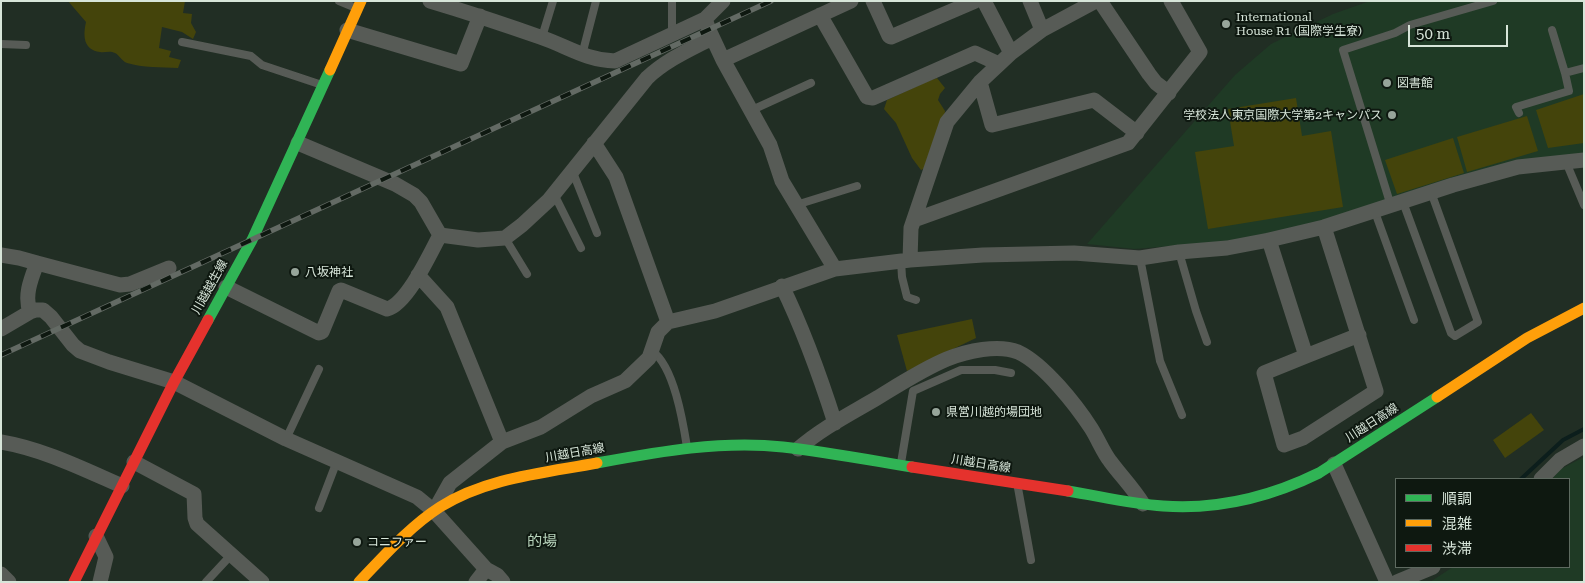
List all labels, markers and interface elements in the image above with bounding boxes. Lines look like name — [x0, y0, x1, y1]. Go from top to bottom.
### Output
place label: International House R1 (国際学生寮) — [1236, 10, 1362, 38]
scale bar — [1410, 15, 1510, 47]
marker: International House R1 (国際学生寮) — [1220, 18, 1232, 30]
text: 50 m — [1416, 25, 1450, 43]
place label: 図書館 — [1397, 76, 1433, 90]
marker: 図書館 — [1381, 77, 1393, 89]
place label: 学校法人東京国際大学第2キャンパス — [1183, 108, 1382, 122]
marker: 学校法人東京国際大学第2キャンパス — [1386, 109, 1398, 121]
street label: 川越越生線 — [189, 257, 231, 317]
place label: 八坂神社 — [305, 265, 353, 279]
marker: 八坂神社 — [289, 266, 301, 278]
street label: 川越日高線 — [1343, 401, 1401, 445]
place label: 県営川越的場団地 — [946, 405, 1042, 419]
marker: 県営川越的場団地 — [930, 406, 942, 418]
street label: 川越日高線 — [544, 441, 606, 465]
street label: 川越日高線 — [950, 452, 1012, 476]
legend — [1395, 478, 1570, 568]
text: 順調 — [1442, 490, 1472, 508]
text: 混雑 — [1442, 515, 1472, 533]
district label: 的場 — [527, 533, 557, 551]
place label: コニファー — [367, 535, 427, 549]
marker: コニファー — [351, 536, 363, 548]
text: 渋滞 — [1442, 540, 1472, 558]

